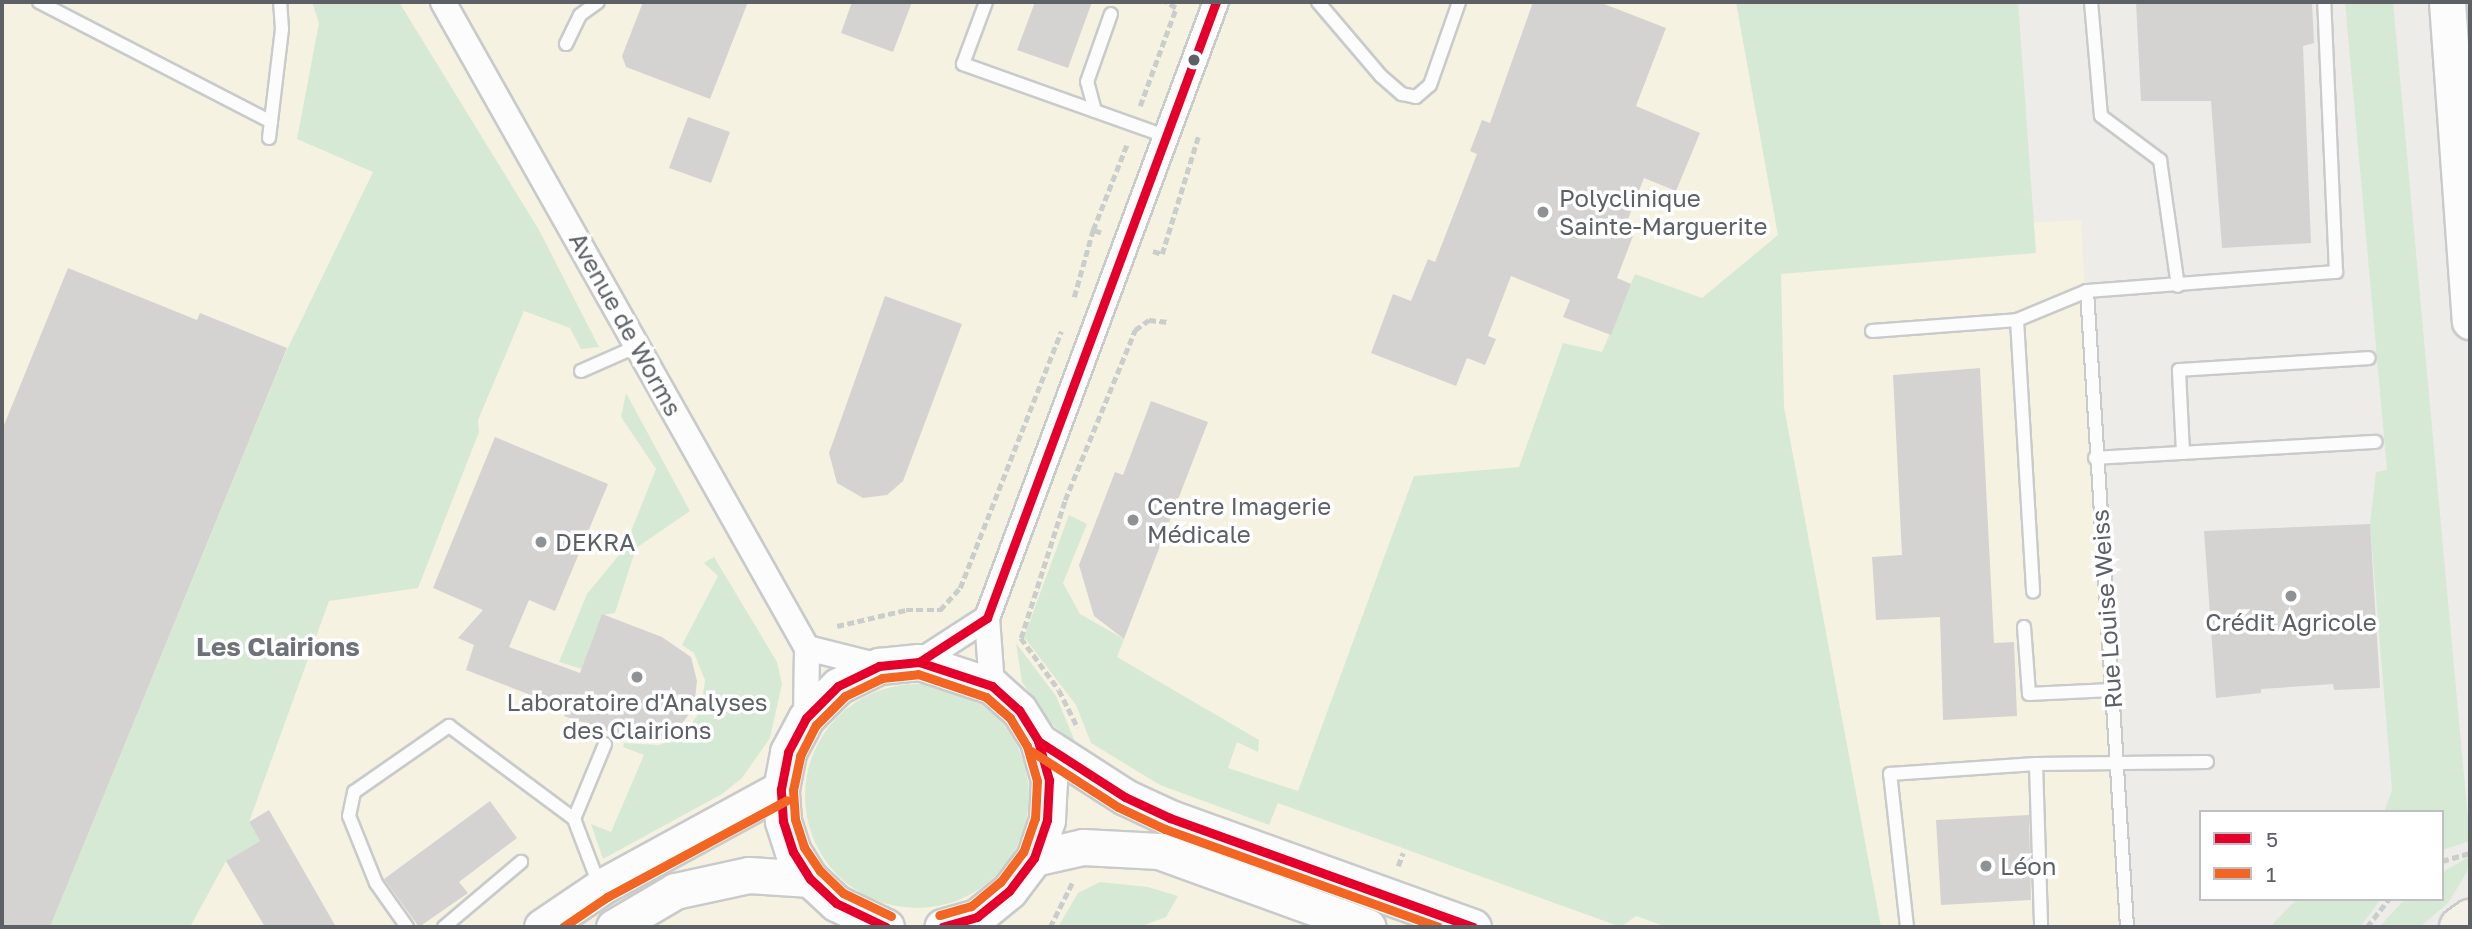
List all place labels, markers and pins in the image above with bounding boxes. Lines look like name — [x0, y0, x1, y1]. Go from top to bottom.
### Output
unlabelled marker — [1187, 53, 1201, 67]
place label: Polyclinique Sainte-Marguerite — [1559, 184, 1767, 240]
marker: Polyclinique Sainte-Marguerite — [1533, 202, 1553, 222]
place label: Centre Imagerie Médicale — [1147, 492, 1331, 548]
marker: Centre Imagerie Médicale — [1125, 512, 1141, 528]
place label: DEKRA — [555, 528, 635, 556]
marker: DEKRA — [533, 534, 549, 550]
marker: Crédit Agricole — [2283, 588, 2299, 604]
place label: Crédit Agricole — [2205, 608, 2377, 636]
marker: Laboratoire d'Analyses des Clairions — [629, 669, 645, 685]
place label: Laboratoire d'Analyses des Clairions — [506, 688, 768, 744]
place label: Léon — [2000, 852, 2057, 880]
marker: Léon — [1978, 858, 1994, 874]

